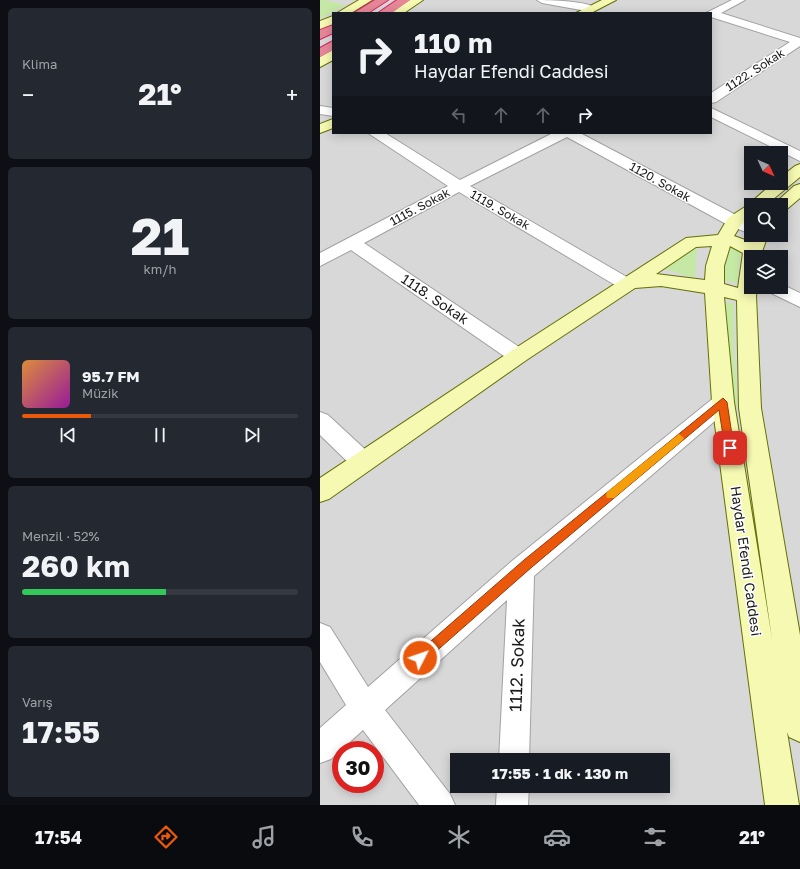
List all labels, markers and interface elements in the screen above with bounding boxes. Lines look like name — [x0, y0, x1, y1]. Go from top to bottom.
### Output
text: 110 m — [414, 26, 493, 59]
icon: right — [348, 28, 400, 80]
street label: 1122. Sokak — [722, 45, 787, 94]
text: Klima — [22, 56, 57, 72]
text: Haydar Efendi Caddesi — [414, 60, 609, 82]
text: 21° — [138, 76, 182, 112]
text: − — [22, 81, 34, 108]
text: + — [286, 81, 298, 108]
icon: left — [448, 104, 470, 126]
icon: ahead — [490, 104, 512, 126]
icon: ahead — [532, 104, 554, 126]
icon: right — [574, 104, 596, 126]
north arrow — [744, 146, 788, 190]
map controls — [744, 146, 788, 294]
street label: 1120. Sokak — [627, 159, 694, 205]
street label: 1115. Sokak — [387, 184, 453, 229]
street label: 1119. Sokak — [468, 186, 533, 233]
button: search — [744, 198, 788, 242]
text: 21 — [131, 204, 189, 266]
button: layers — [744, 250, 788, 294]
text: km/h — [143, 261, 177, 277]
street label: 1118. Sokak — [398, 270, 472, 327]
text: 95.7 FM — [82, 367, 140, 385]
text: Müzik — [82, 385, 119, 401]
icon: previous — [57, 424, 79, 446]
icon: pause — [149, 424, 171, 446]
icon: next — [241, 424, 263, 446]
pin — [713, 431, 747, 465]
icon: arrive — [719, 437, 741, 459]
street label: Haydar Efendi Caddesi — [728, 485, 765, 637]
text: Menzil · 52% — [22, 528, 99, 544]
text: 260 km — [22, 548, 130, 584]
street label: 1112. Sokak — [504, 617, 529, 712]
position arrow — [399, 637, 441, 679]
text: Varış — [22, 694, 53, 710]
text: 17:55 — [22, 714, 100, 750]
speed limit sign: 30 — [332, 741, 384, 793]
text: 17:55 · 1 dk · 130 m — [492, 764, 628, 782]
icon: directions — [152, 823, 180, 851]
icon: music — [250, 823, 278, 851]
icon: phone — [348, 823, 376, 851]
icon: climate — [445, 823, 473, 851]
icon: car — [543, 823, 571, 851]
icon: filters — [641, 823, 669, 851]
text: 17:54 — [35, 826, 82, 848]
text: 21° — [739, 826, 765, 848]

